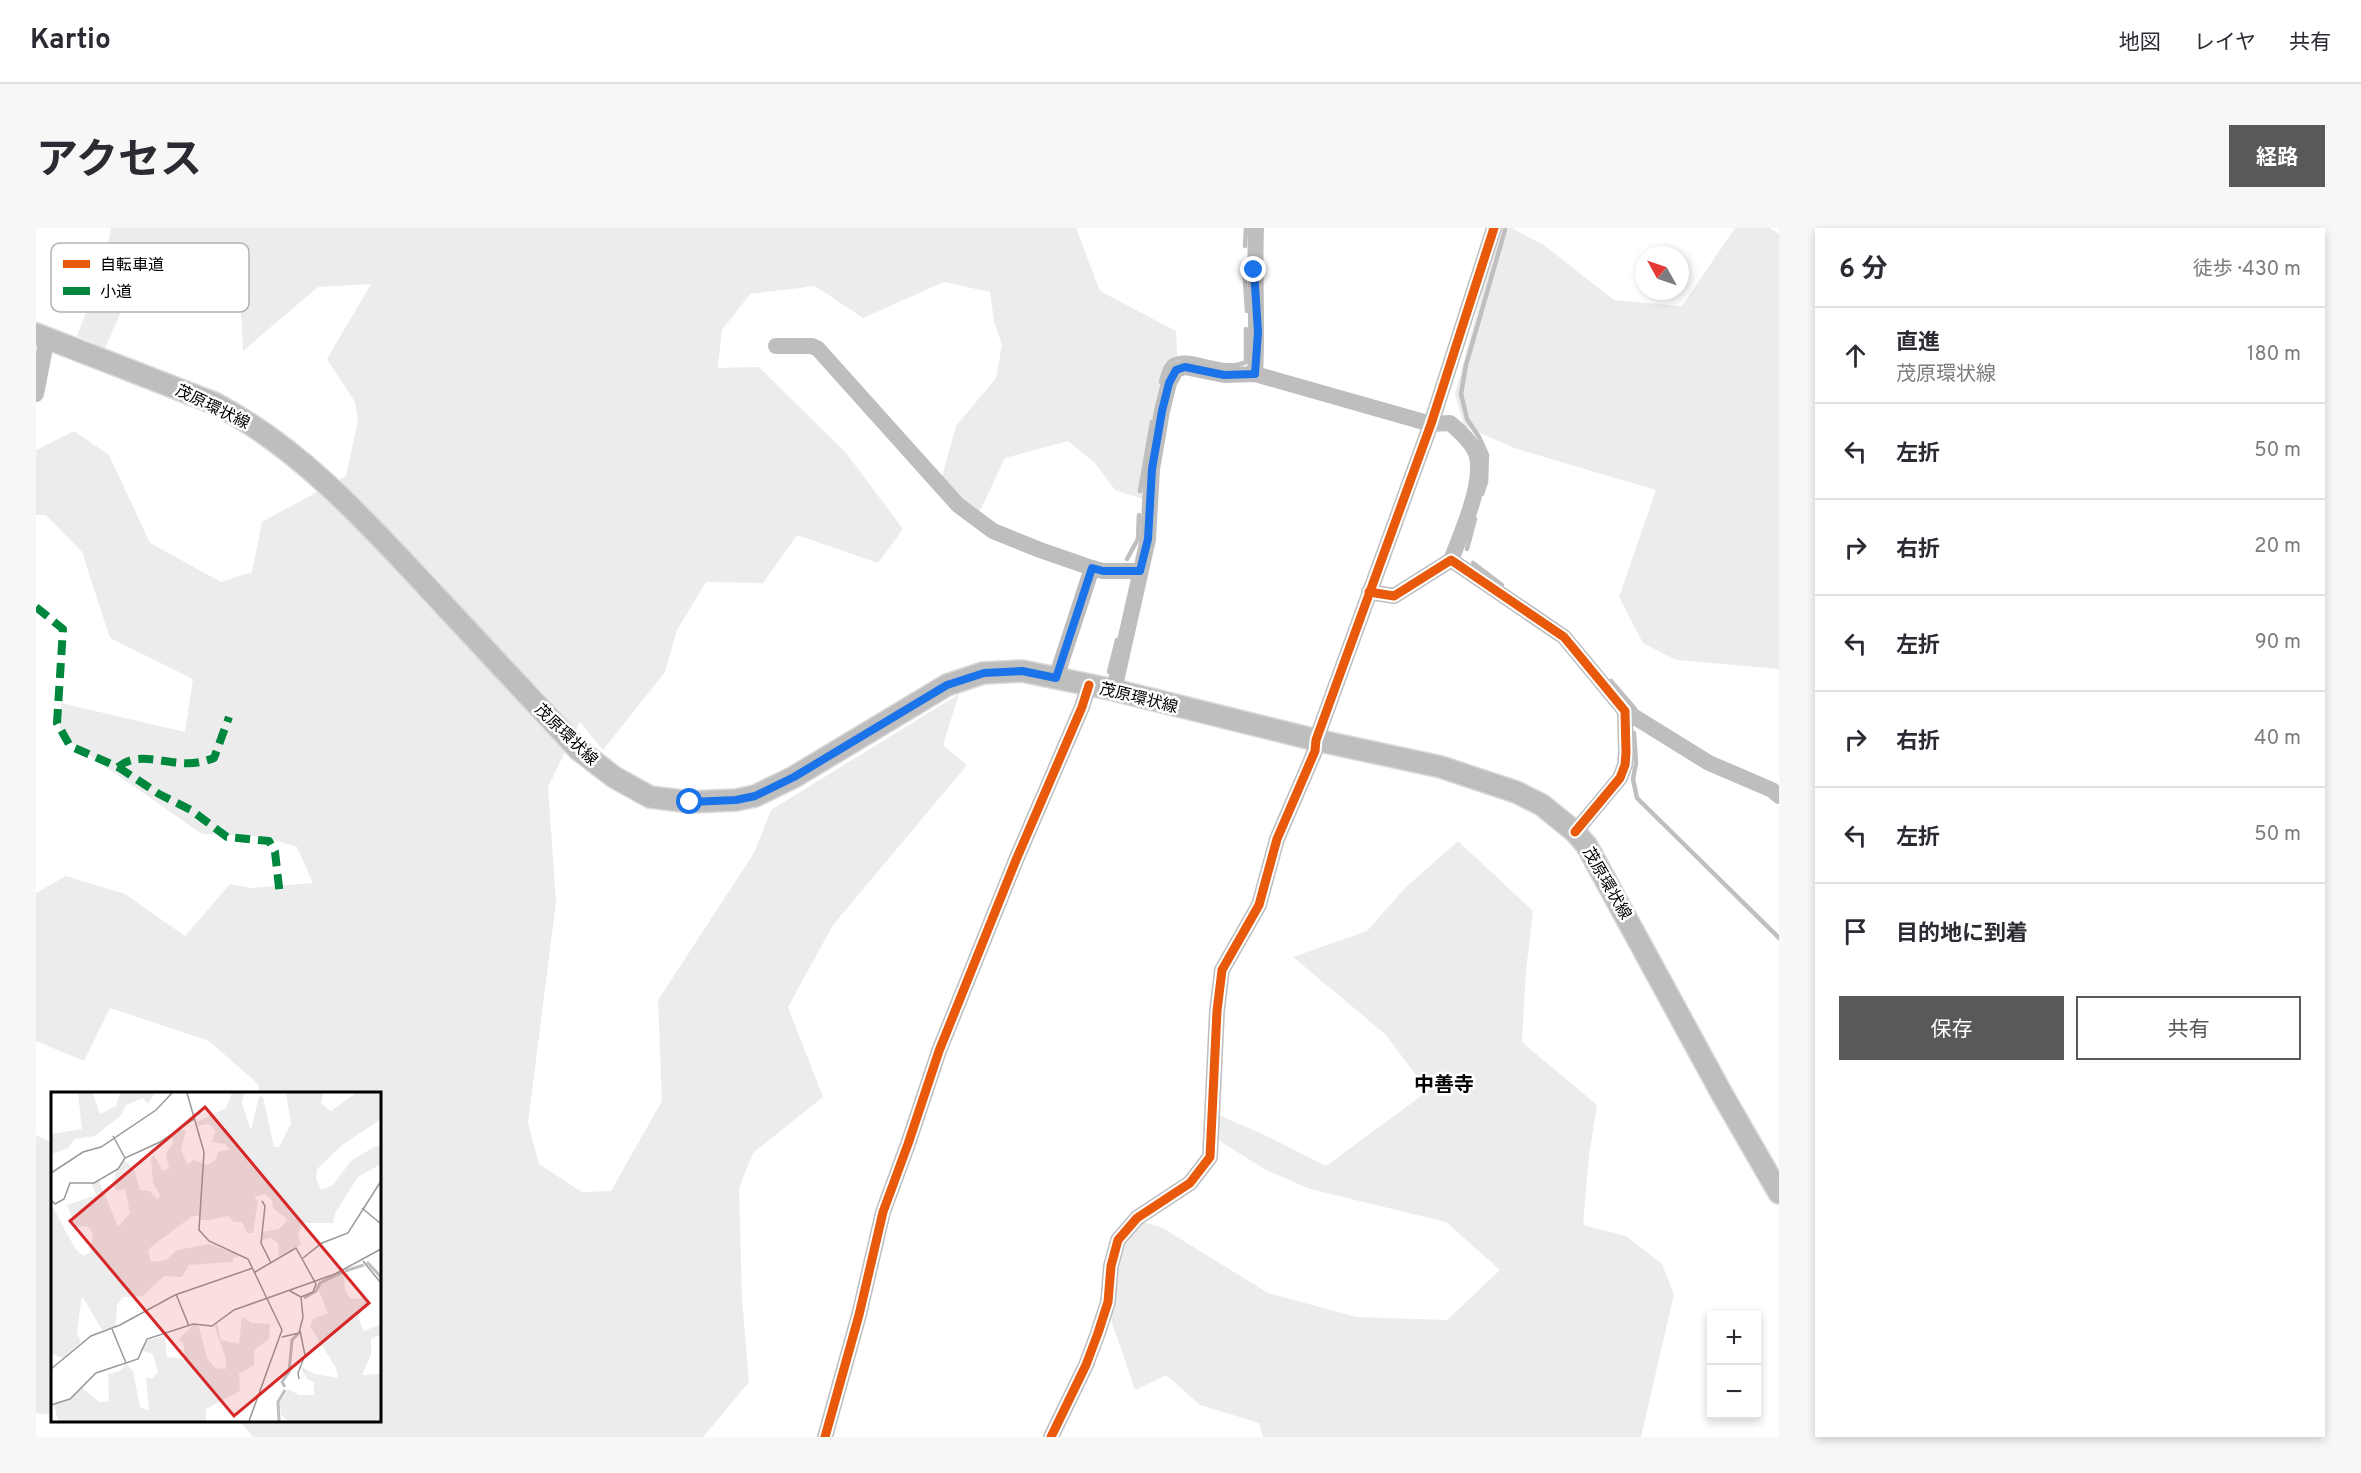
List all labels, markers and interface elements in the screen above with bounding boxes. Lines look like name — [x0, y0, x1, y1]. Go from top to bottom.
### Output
text: Kartio — [30, 23, 111, 59]
text: 地図 — [2119, 30, 2161, 57]
text: レイヤ — [2194, 30, 2256, 57]
text: 共有 — [2289, 30, 2331, 57]
button: 経路 — [2229, 125, 2325, 187]
text: アクセス — [36, 136, 202, 189]
legend — [51, 243, 249, 312]
north arrow — [1635, 246, 1689, 300]
text: 6 分 — [1839, 254, 1887, 287]
text: 自転車道 — [100, 256, 164, 276]
route end — [1240, 256, 1266, 282]
text: 徒歩 · 430 m — [2193, 257, 2301, 283]
text: 小道 — [100, 283, 132, 303]
text: 直進 — [1896, 330, 1940, 357]
icon: ahead — [1839, 339, 1872, 372]
text: 180 m — [2247, 342, 2301, 368]
text: 茂原環状線 — [1896, 362, 1996, 388]
street label: 茂原環状線 — [172, 381, 252, 434]
icon: left — [1839, 435, 1872, 468]
text: 50 m — [2254, 438, 2301, 464]
text: 左折 — [1896, 441, 1940, 468]
icon: right — [1839, 531, 1872, 564]
text: 20 m — [2254, 534, 2301, 560]
text: 右折 — [1896, 537, 1940, 564]
icon: left — [1839, 627, 1872, 660]
text: 90 m — [2255, 630, 2301, 656]
text: 左折 — [1896, 633, 1940, 660]
street label: 茂原環状線 — [1097, 680, 1180, 718]
street label: 茂原環状線 — [530, 700, 601, 770]
icon: right — [1839, 723, 1872, 756]
text: 40 m — [2254, 726, 2301, 752]
text: 右折 — [1896, 729, 1940, 756]
route start — [676, 788, 702, 814]
icon: left — [1839, 819, 1872, 852]
text: 50 m — [2254, 822, 2301, 848]
text: 左折 — [1896, 825, 1940, 852]
street label: 茂原環状線 — [1578, 844, 1635, 924]
icon: arrive — [1839, 915, 1872, 948]
text: 目的地に到着 — [1896, 921, 2028, 948]
button: 保存 — [1839, 996, 2064, 1060]
button: 共有 — [2076, 996, 2301, 1060]
district label: 中善寺 — [1414, 1073, 1474, 1099]
inset map — [51, 1092, 381, 1422]
map controls — [1707, 1311, 1761, 1419]
button: + — [1707, 1311, 1761, 1365]
button: − — [1707, 1365, 1761, 1419]

